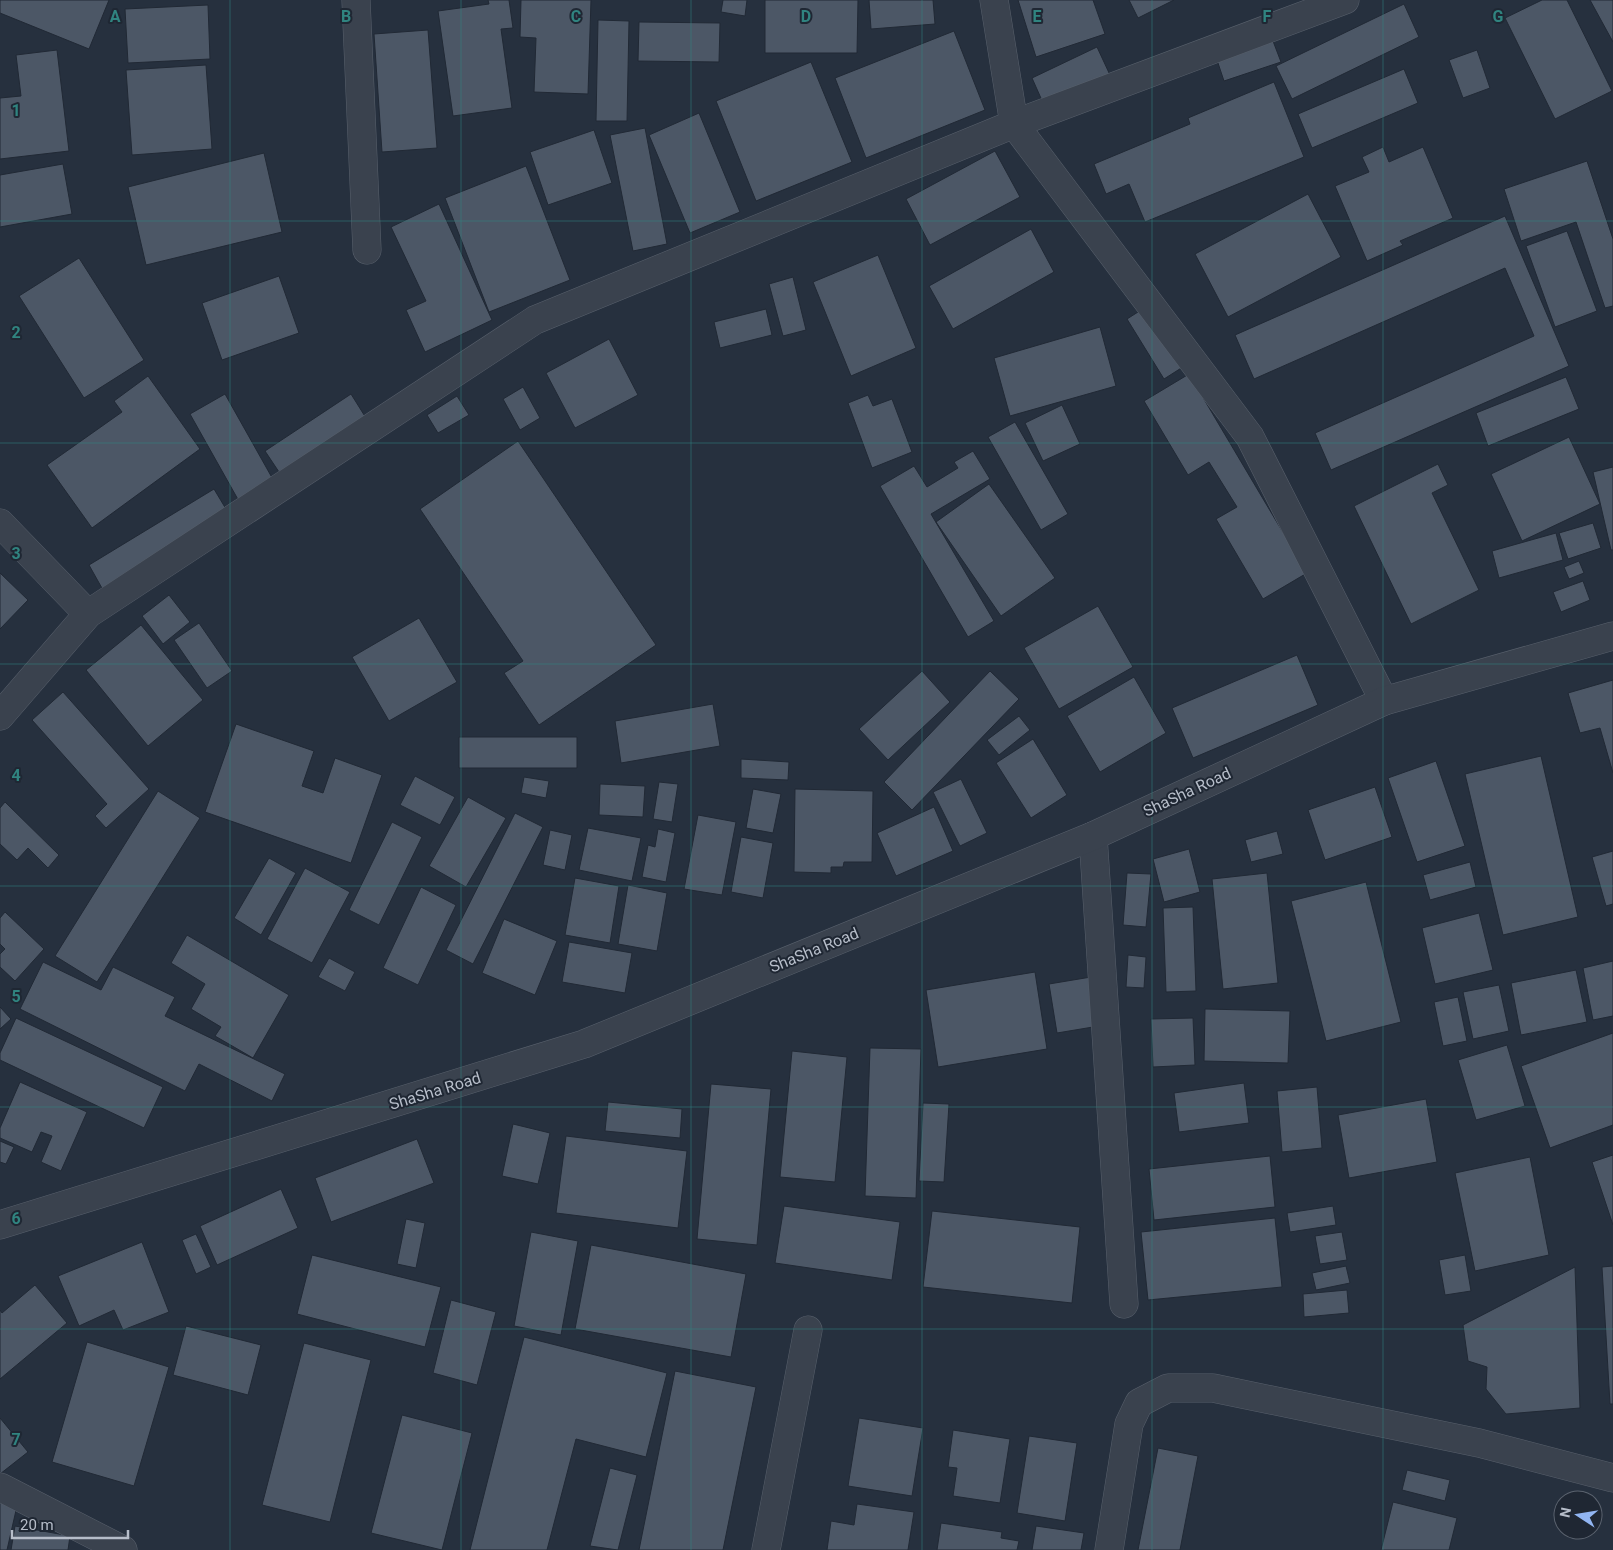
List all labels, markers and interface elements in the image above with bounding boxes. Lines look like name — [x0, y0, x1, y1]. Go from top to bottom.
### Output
text: A — [110, 7, 121, 26]
text: B — [341, 7, 351, 26]
text: C — [571, 7, 581, 26]
text: D — [801, 7, 811, 26]
text: E — [1033, 7, 1042, 26]
text: F — [1263, 7, 1272, 26]
text: G — [1493, 7, 1504, 26]
text: 1 — [11, 101, 21, 120]
text: 2 — [11, 323, 21, 342]
text: 3 — [11, 544, 21, 563]
street label: ShaSha Road — [1140, 763, 1234, 821]
text: 4 — [11, 766, 21, 785]
street label: ShaSha Road — [767, 923, 861, 977]
text: 5 — [11, 987, 21, 1006]
street label: ShaSha Road — [387, 1068, 483, 1114]
text: 6 — [11, 1209, 21, 1228]
text: 7 — [11, 1430, 21, 1449]
north arrow — [1553, 1490, 1603, 1540]
text: N — [1556, 1506, 1574, 1519]
scale bar — [12, 1508, 129, 1540]
text: 20 m — [20, 1516, 54, 1534]

